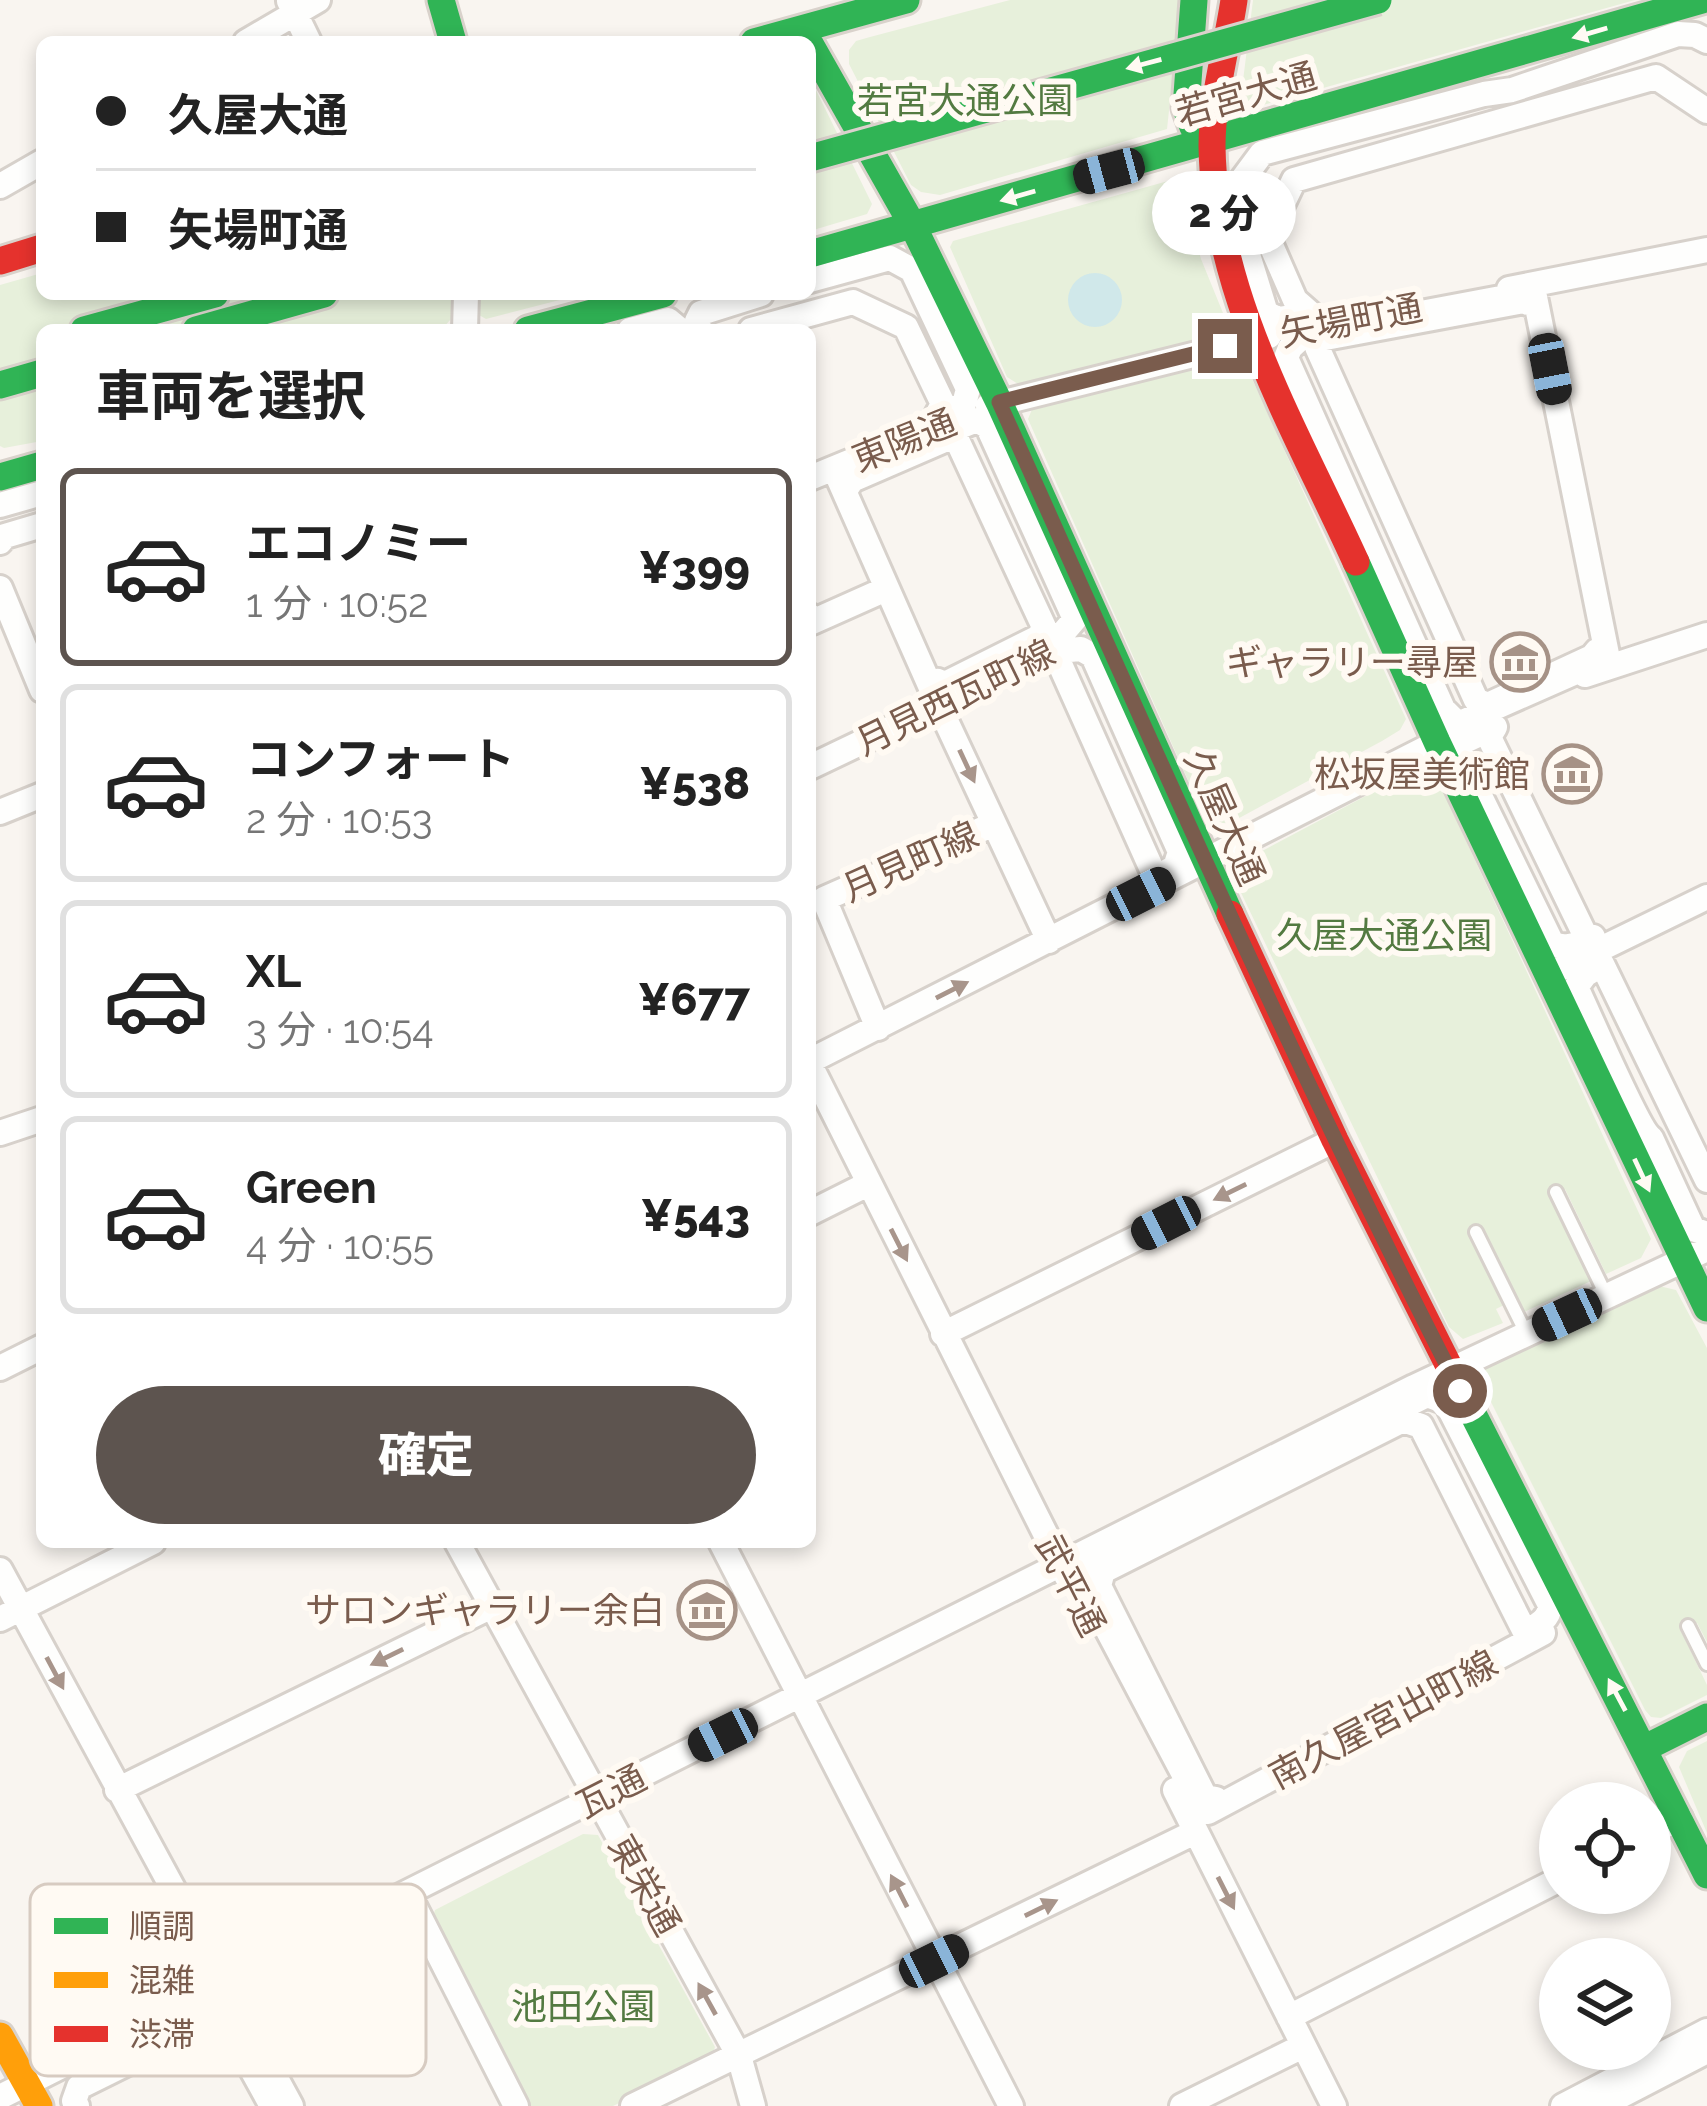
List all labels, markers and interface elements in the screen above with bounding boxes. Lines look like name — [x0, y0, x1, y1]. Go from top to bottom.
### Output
one-way arrow — [1571, 24, 1608, 43]
street label: 若宮大通 — [1171, 54, 1321, 134]
one-way arrow — [1125, 56, 1162, 75]
park label: 若宮大通公園 — [857, 79, 1073, 121]
text: 久屋大通 — [168, 89, 348, 142]
car — [1070, 144, 1148, 198]
callout: 2 分 — [1153, 172, 1297, 256]
one-way arrow — [1000, 188, 1037, 207]
text: 2 分 — [1189, 190, 1259, 236]
text: 矢場町通 — [168, 204, 348, 257]
street label: 矢場町通 — [1276, 286, 1426, 354]
route end — [1198, 319, 1252, 373]
car — [1525, 330, 1575, 408]
text: 車両を選択 — [96, 364, 366, 428]
street label: 東陽通 — [846, 400, 962, 480]
icon: car — [102, 513, 210, 621]
text: エコノミー — [246, 517, 471, 570]
text: ¥399 — [639, 541, 750, 594]
text: 1 分 · 10:52 — [246, 580, 428, 626]
street label: 月見西瓦町線 — [849, 631, 1061, 763]
museum icon: ギャラリー尋屋 — [1489, 631, 1551, 693]
place label: ギャラリー尋屋 — [1226, 641, 1478, 683]
icon: car — [102, 729, 210, 837]
text: コンフォート — [246, 733, 515, 786]
street label: 久屋大通 — [1177, 743, 1273, 891]
museum icon: 松坂屋美術館 — [1541, 743, 1603, 805]
one-way arrow — [957, 749, 977, 784]
place label: 松坂屋美術館 — [1314, 753, 1530, 795]
text: ¥538 — [639, 757, 750, 810]
text: 2 分 · 10:53 — [246, 796, 433, 842]
street label: 月見町線 — [836, 813, 984, 909]
car — [1101, 862, 1181, 926]
park label: 久屋大通公園 — [1276, 914, 1492, 956]
icon: car — [102, 945, 210, 1053]
text: XL — [246, 945, 301, 998]
text: ¥677 — [638, 973, 750, 1026]
one-way arrow — [935, 981, 970, 1001]
text: 3 分 · 10:54 — [246, 1006, 433, 1052]
one-way arrow — [1632, 1158, 1652, 1193]
icon: car — [102, 1161, 210, 1269]
text: Green — [246, 1161, 377, 1214]
one-way arrow — [1213, 1181, 1247, 1201]
text: ¥543 — [641, 1189, 750, 1242]
car — [1126, 1191, 1206, 1255]
text: 4 分 · 10:55 — [246, 1222, 434, 1268]
one-way arrow — [888, 1228, 908, 1262]
car — [1527, 1283, 1607, 1347]
route start — [1433, 1364, 1487, 1418]
button: 確定 — [96, 1386, 756, 1524]
street label: 武平通 — [1028, 1527, 1114, 1643]
museum icon: サロンギャラリー余白 — [676, 1579, 738, 1641]
place label: サロンギャラリー余白 — [305, 1589, 665, 1631]
street label: 南久屋宮出町線 — [1262, 1641, 1504, 1797]
one-way arrow — [369, 1647, 404, 1667]
one-way arrow — [44, 1656, 65, 1691]
one-way arrow — [1607, 1678, 1628, 1713]
car — [683, 1703, 763, 1767]
street label: 瓦通 — [569, 1756, 653, 1826]
map controls — [1539, 1782, 1671, 2070]
button: locate — [1539, 1782, 1671, 1914]
street label: 東栄通 — [600, 1828, 690, 1942]
one-way arrow — [889, 1873, 909, 1908]
one-way arrow — [1216, 1876, 1236, 1910]
legend — [30, 1884, 426, 2076]
one-way arrow — [1024, 1898, 1059, 1918]
text: 順調 — [129, 1907, 195, 1946]
car — [894, 1929, 974, 1993]
button: layers — [1539, 1938, 1671, 2070]
text: 混雑 — [129, 1961, 195, 2000]
one-way arrow — [698, 1982, 719, 2015]
park label: 池田公園 — [511, 1985, 655, 2027]
text: 渋滞 — [129, 2015, 195, 2054]

